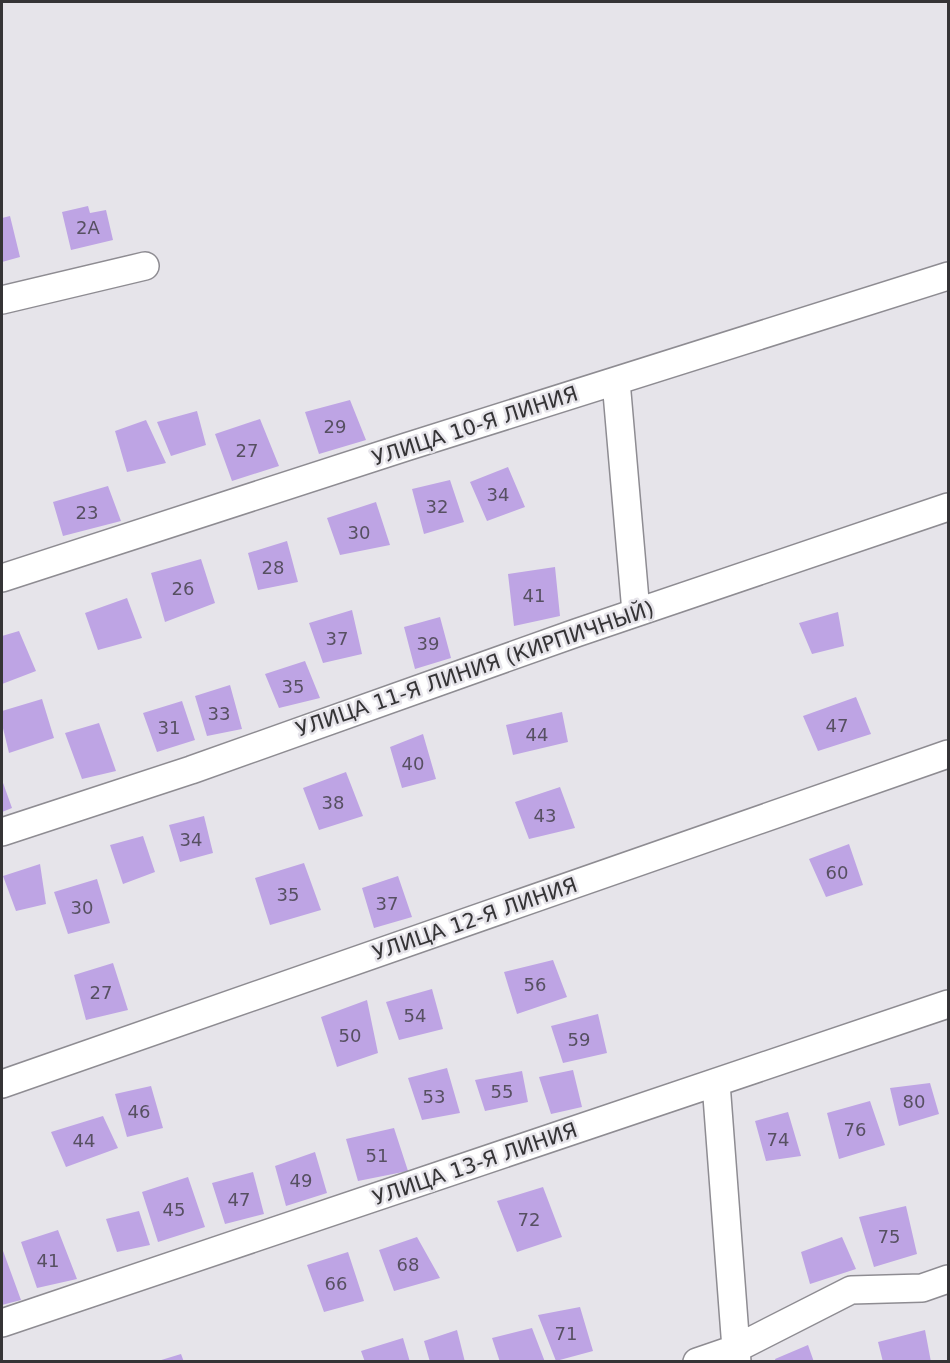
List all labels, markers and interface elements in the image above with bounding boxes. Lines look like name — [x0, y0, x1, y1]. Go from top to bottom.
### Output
house number: 2А — [76, 217, 101, 238]
street label: УЛИЦА 10-Я ЛИНИЯ — [369, 381, 581, 471]
house number: 29 — [324, 416, 346, 437]
house number: 27 — [236, 440, 258, 461]
house number: 34 — [487, 484, 509, 505]
house number: 32 — [426, 496, 448, 517]
house number: 23 — [76, 502, 98, 523]
house number: 30 — [348, 522, 370, 543]
house number: 28 — [262, 557, 284, 578]
house number: 26 — [172, 578, 194, 599]
house number: 41 — [523, 585, 545, 606]
street label: УЛИЦА 11-Я ЛИНИЯ (КИРПИЧНЫЙ) — [293, 595, 657, 742]
house number: 37 — [326, 628, 348, 649]
house number: 39 — [417, 633, 439, 654]
house number: 35 — [282, 676, 304, 697]
house number: 33 — [208, 703, 230, 724]
house number: 47 — [826, 715, 848, 736]
house number: 31 — [158, 717, 180, 738]
house number: 44 — [526, 724, 548, 745]
house number: 40 — [402, 753, 424, 774]
house number: 38 — [322, 792, 344, 813]
house number: 43 — [534, 805, 556, 826]
house number: 34 — [180, 829, 202, 850]
house number: 60 — [826, 862, 848, 883]
street label: УЛИЦА 12-Я ЛИНИЯ — [370, 873, 580, 965]
house number: 35 — [277, 884, 299, 905]
house number: 37 — [376, 893, 398, 914]
house number: 30 — [71, 897, 93, 918]
house number: 56 — [524, 974, 546, 995]
house number: 27 — [90, 982, 112, 1003]
house number: 54 — [404, 1005, 426, 1026]
house number: 50 — [339, 1025, 361, 1046]
house number: 59 — [568, 1029, 590, 1050]
house number: 55 — [491, 1081, 513, 1102]
house number: 53 — [423, 1086, 445, 1107]
house number: 80 — [903, 1091, 925, 1112]
house number: 46 — [128, 1101, 150, 1122]
street label: УЛИЦА 13-Я ЛИНИЯ — [370, 1118, 580, 1210]
house number: 76 — [844, 1119, 866, 1140]
house number: 74 — [767, 1129, 789, 1150]
house number: 44 — [73, 1130, 95, 1151]
house number: 51 — [366, 1145, 388, 1166]
house number: 49 — [290, 1170, 312, 1191]
house number: 47 — [228, 1189, 250, 1210]
house number: 45 — [163, 1199, 185, 1220]
house number: 72 — [518, 1209, 540, 1230]
house number: 75 — [878, 1226, 900, 1247]
house number: 41 — [37, 1250, 59, 1271]
house number: 68 — [397, 1254, 419, 1275]
house number: 66 — [325, 1273, 347, 1294]
house number: 71 — [555, 1323, 577, 1344]

